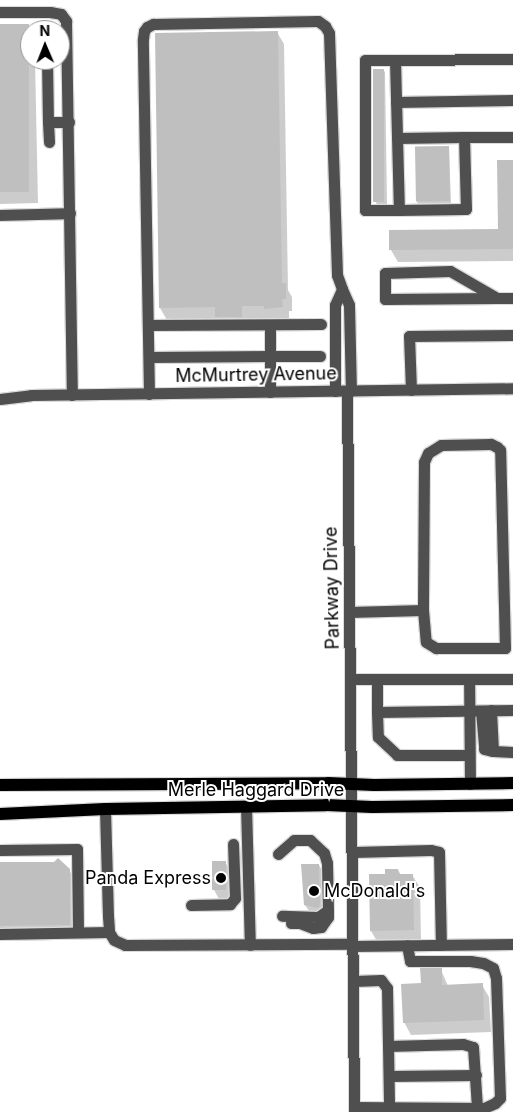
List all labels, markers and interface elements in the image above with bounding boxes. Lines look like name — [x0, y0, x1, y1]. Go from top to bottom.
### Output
north arrow — [20, 20, 70, 70]
text: N — [39, 22, 50, 39]
street label: McMurtrey Avenue — [175, 363, 337, 387]
street label: Parkway Drive — [320, 526, 344, 650]
street label: Merle Haggard Drive — [168, 779, 344, 801]
place label: Panda Express — [85, 867, 211, 889]
marker: Panda Express — [215, 872, 227, 884]
place label: McDonald's — [324, 880, 425, 902]
marker: McDonald's — [308, 885, 320, 897]

